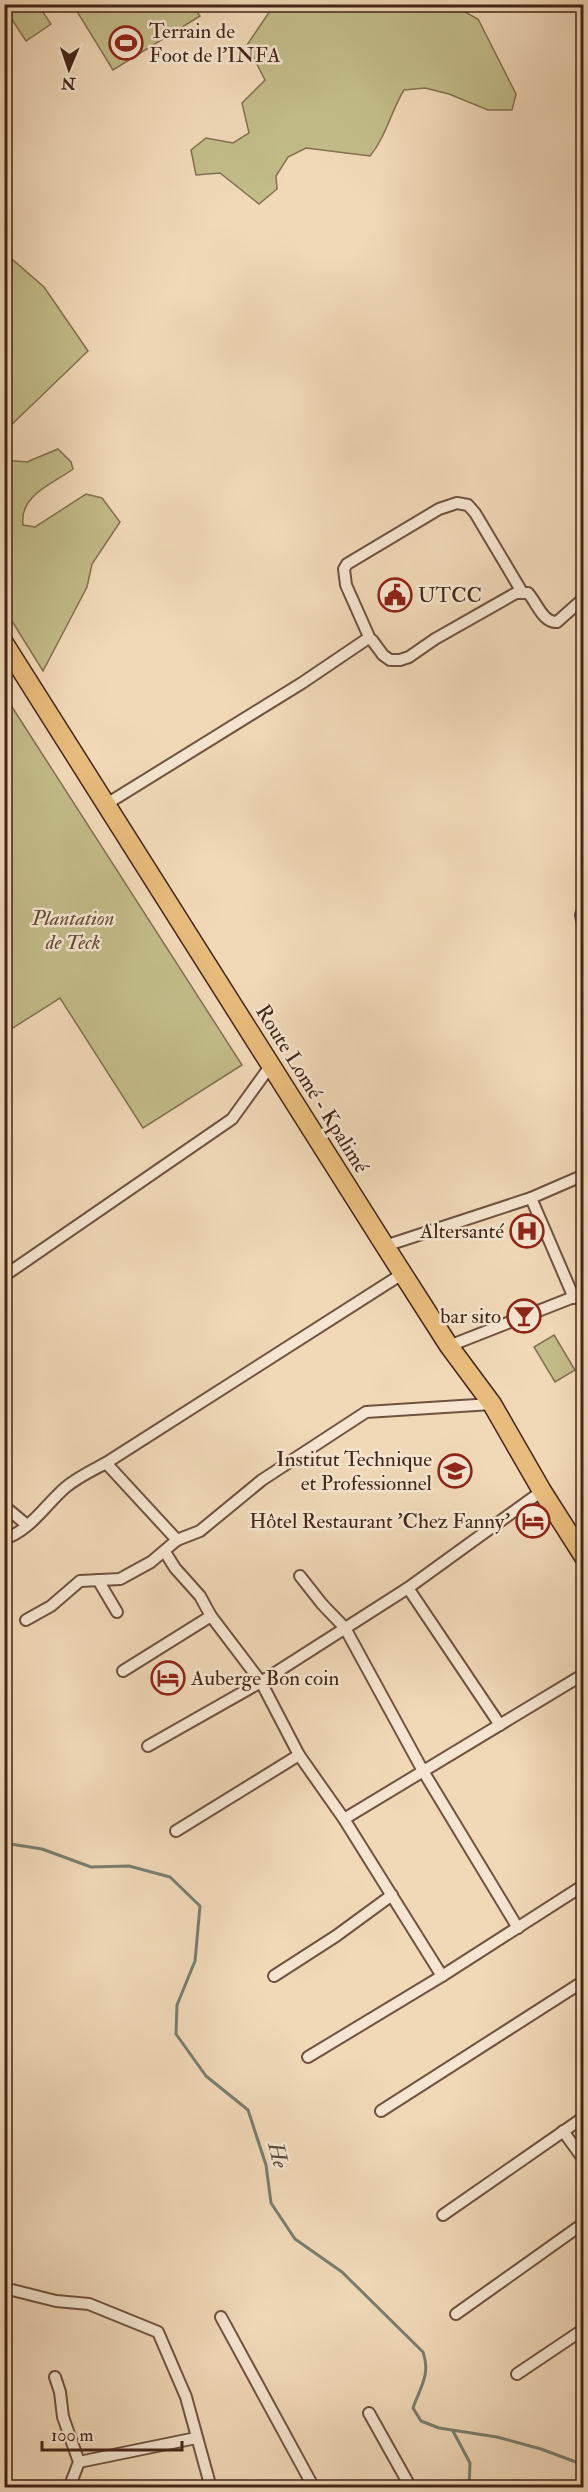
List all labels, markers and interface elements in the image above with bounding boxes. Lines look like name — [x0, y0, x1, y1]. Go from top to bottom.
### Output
place label: Terrain de Foot de l'INFA — [149, 18, 280, 69]
sports icon: Terrain de Foot de l'INFA — [108, 25, 144, 61]
north arrow — [39, 39, 99, 99]
text: N — [60, 73, 77, 93]
public building icon: UTCC — [377, 577, 413, 613]
place label: UTCC — [418, 582, 482, 609]
park label: Plantation de Teck — [31, 905, 114, 956]
street label: Route Lomé - Kpalimé — [249, 1000, 375, 1178]
hospital icon: Altersanté — [509, 1213, 545, 1249]
place label: Altersanté — [419, 1218, 504, 1245]
bar icon: bar sito — [506, 1298, 542, 1334]
place label: bar sito — [440, 1303, 501, 1330]
place label: Institut Technique et Professionnel — [276, 1446, 433, 1497]
school or university icon: Institut Technique et Professionnel — [437, 1453, 473, 1489]
hotel icon: Hôtel Restaurant 'Chez Fanny' — [515, 1503, 551, 1539]
place label: Hôtel Restaurant 'Chez Fanny' — [249, 1508, 510, 1535]
hotel icon: Auberge Bon coin — [150, 1660, 186, 1696]
place label: Auberge Bon coin — [190, 1665, 340, 1692]
water label: He — [261, 2138, 295, 2172]
scale bar — [42, 2414, 182, 2452]
text: 100 m — [51, 2424, 94, 2447]

